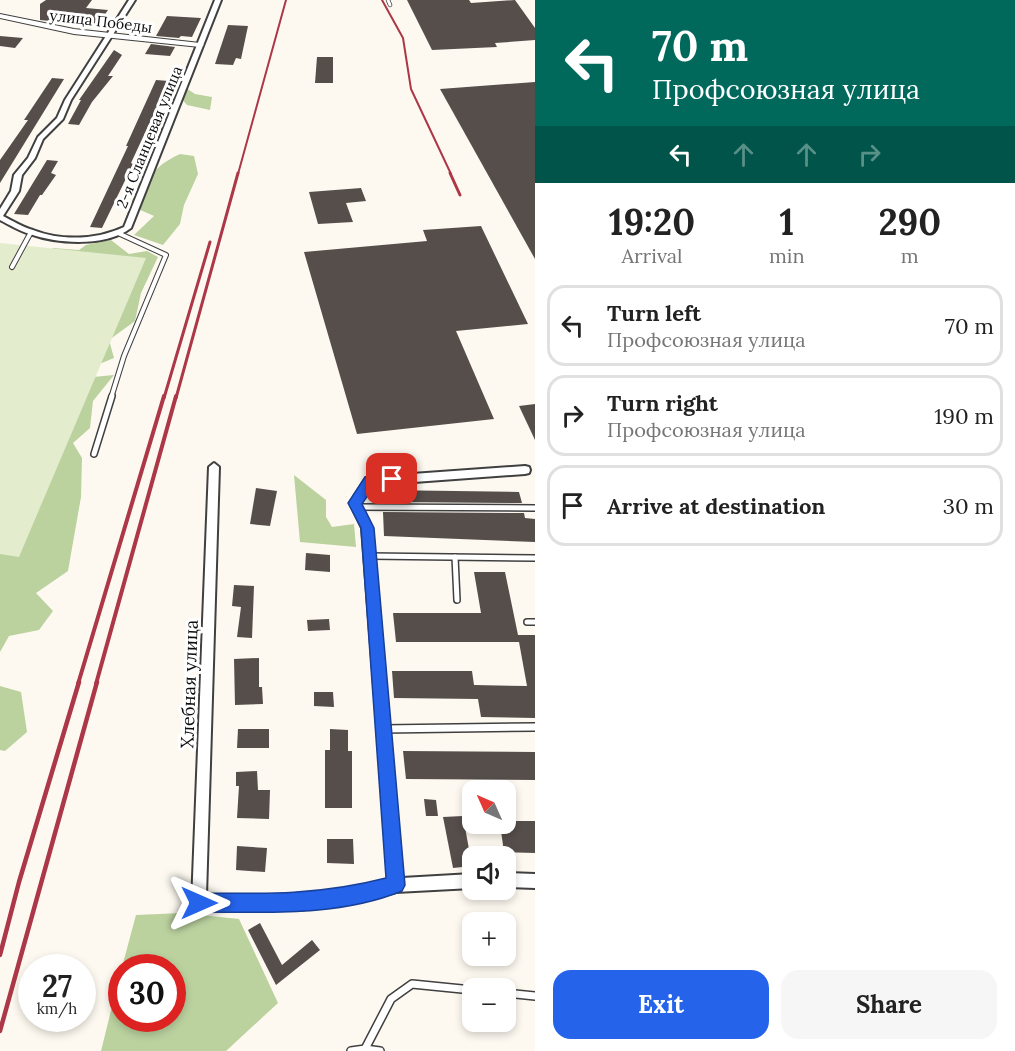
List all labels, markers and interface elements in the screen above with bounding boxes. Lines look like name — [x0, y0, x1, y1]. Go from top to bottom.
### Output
street label: улица Победы — [49, 5, 153, 37]
text: 70 m — [652, 19, 748, 73]
icon: left — [553, 24, 631, 102]
street label: 2-я Сланцевая улица — [112, 63, 186, 211]
text: Профсоюзная улица — [652, 72, 920, 106]
icon: left — [664, 138, 697, 171]
icon: ahead — [727, 138, 760, 171]
icon: ahead — [790, 138, 823, 171]
icon: right — [853, 138, 886, 171]
text: 19:20 — [609, 199, 695, 245]
text: 1 — [779, 199, 794, 245]
text: 290 — [878, 199, 941, 245]
text: Arrival — [621, 243, 683, 268]
text: min — [769, 243, 805, 268]
text: m — [901, 243, 919, 268]
text: Turn left — [607, 299, 701, 327]
icon: left — [556, 309, 589, 342]
text: 70 m — [945, 312, 994, 340]
text: Профсоюзная улица — [607, 327, 806, 352]
text: Turn right — [607, 389, 718, 417]
icon: right — [556, 399, 589, 432]
text: 190 m — [934, 402, 994, 430]
text: Профсоюзная улица — [607, 417, 806, 442]
pin — [366, 453, 417, 504]
icon: arrive — [375, 462, 408, 495]
icon: arrive — [556, 489, 589, 522]
text: Arrive at destination — [607, 492, 825, 520]
text: 30 m — [943, 492, 994, 520]
street label: Хлебная улица — [175, 619, 203, 749]
north arrow — [462, 780, 516, 834]
map controls — [462, 780, 516, 1032]
button: sound — [462, 846, 516, 900]
position arrow — [167, 871, 231, 935]
button: + — [462, 912, 516, 966]
speed limit sign: 30 — [108, 954, 186, 1032]
text: 27 — [42, 967, 72, 1005]
button: Exit — [553, 970, 769, 1039]
button: Share — [781, 970, 997, 1039]
button: − — [462, 978, 516, 1032]
text: km/h — [37, 999, 77, 1018]

